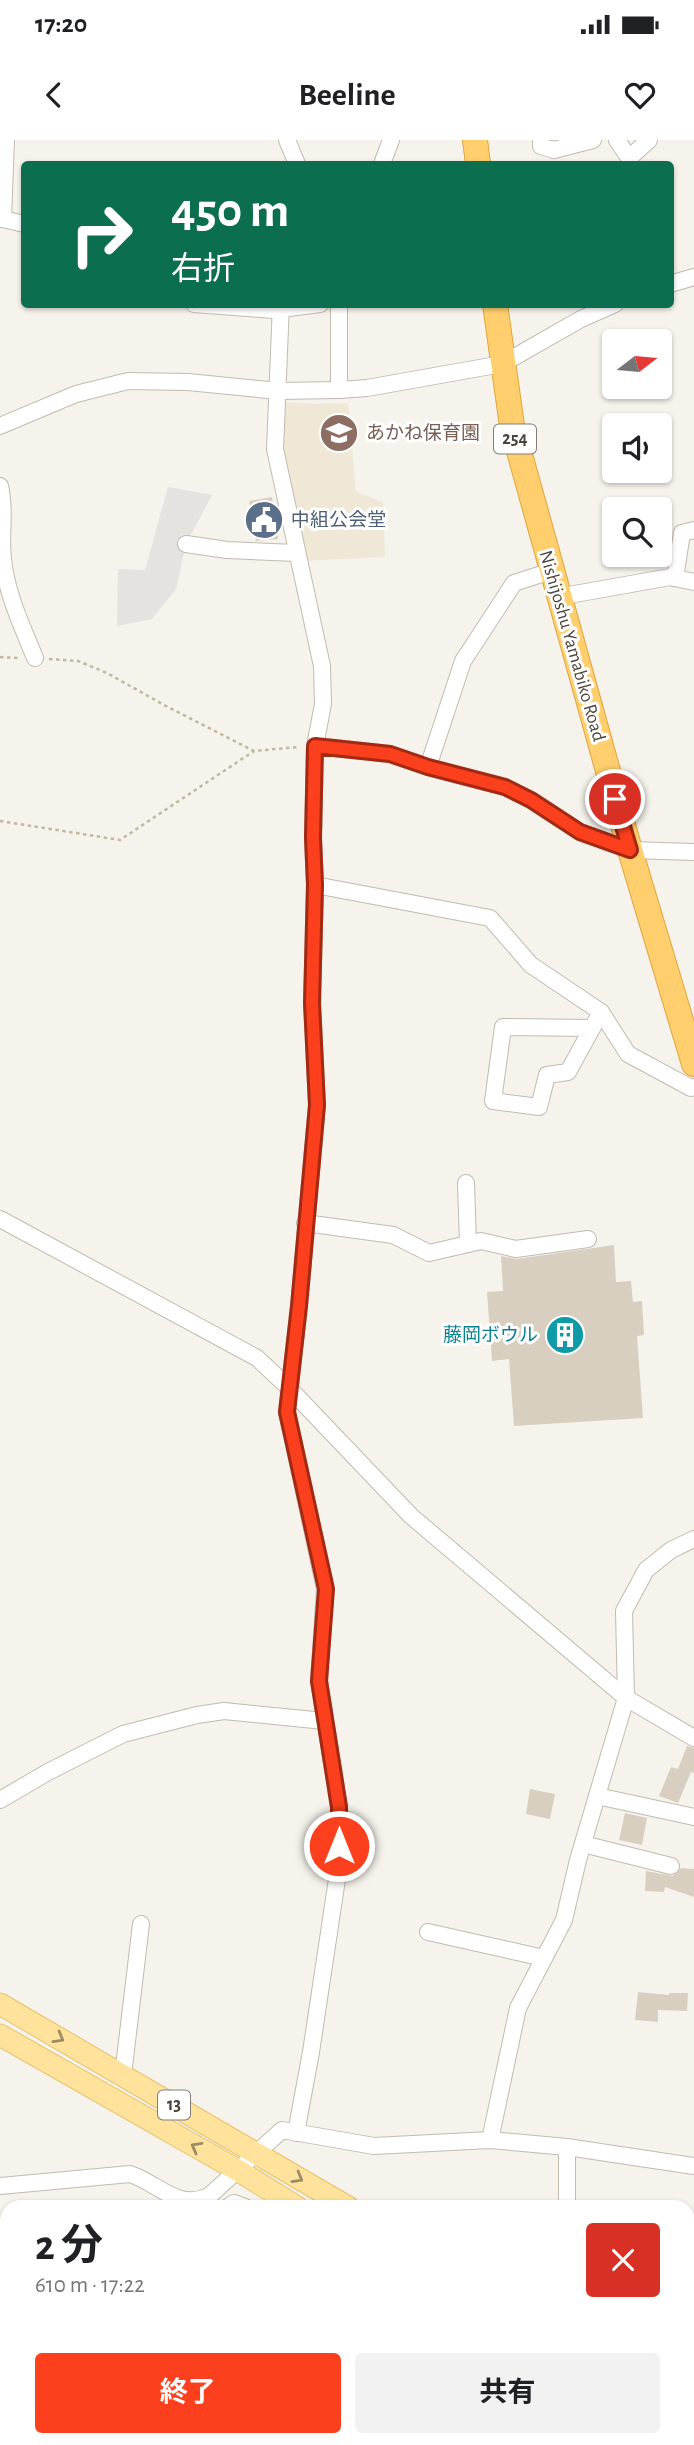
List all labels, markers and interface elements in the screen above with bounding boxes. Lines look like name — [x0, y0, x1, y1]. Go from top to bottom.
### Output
text: 17:20 — [35, 11, 87, 37]
icon: back — [35, 76, 73, 114]
icon: heart — [621, 76, 659, 114]
text: Beeline — [298, 79, 396, 111]
text: 450 m — [171, 187, 289, 236]
icon: right — [56, 189, 147, 280]
text: 右折 — [171, 253, 235, 285]
north arrow — [602, 329, 672, 399]
map controls — [602, 329, 672, 567]
school or university icon: あかね保育園 — [318, 412, 360, 454]
button: sound — [602, 413, 672, 483]
place label: あかね保育園 — [366, 423, 480, 443]
road number: 254 — [494, 424, 536, 454]
button: search — [602, 497, 672, 567]
public building icon: 中組公会堂 — [243, 499, 285, 541]
place label: 中組公会堂 — [291, 509, 386, 530]
street label: Nishijoshu Yamabiko Road — [536, 548, 608, 744]
pin — [585, 769, 645, 829]
icon: arrive — [596, 780, 634, 818]
building icon: 藤岡ボウル — [544, 1314, 586, 1356]
place label: 藤岡ボウル — [443, 1324, 538, 1345]
position arrow — [302, 1809, 376, 1883]
one-way arrow — [52, 2030, 65, 2043]
road number: 13 — [158, 2091, 190, 2120]
one-way arrow — [191, 2142, 203, 2155]
one-way arrow — [291, 2169, 304, 2182]
button: close — [586, 2223, 660, 2297]
text: 2 分 — [35, 2225, 103, 2267]
text: 610 m · 17:22 — [35, 2274, 145, 2297]
button: 終了 — [35, 2353, 341, 2433]
button: 共有 — [355, 2353, 660, 2433]

